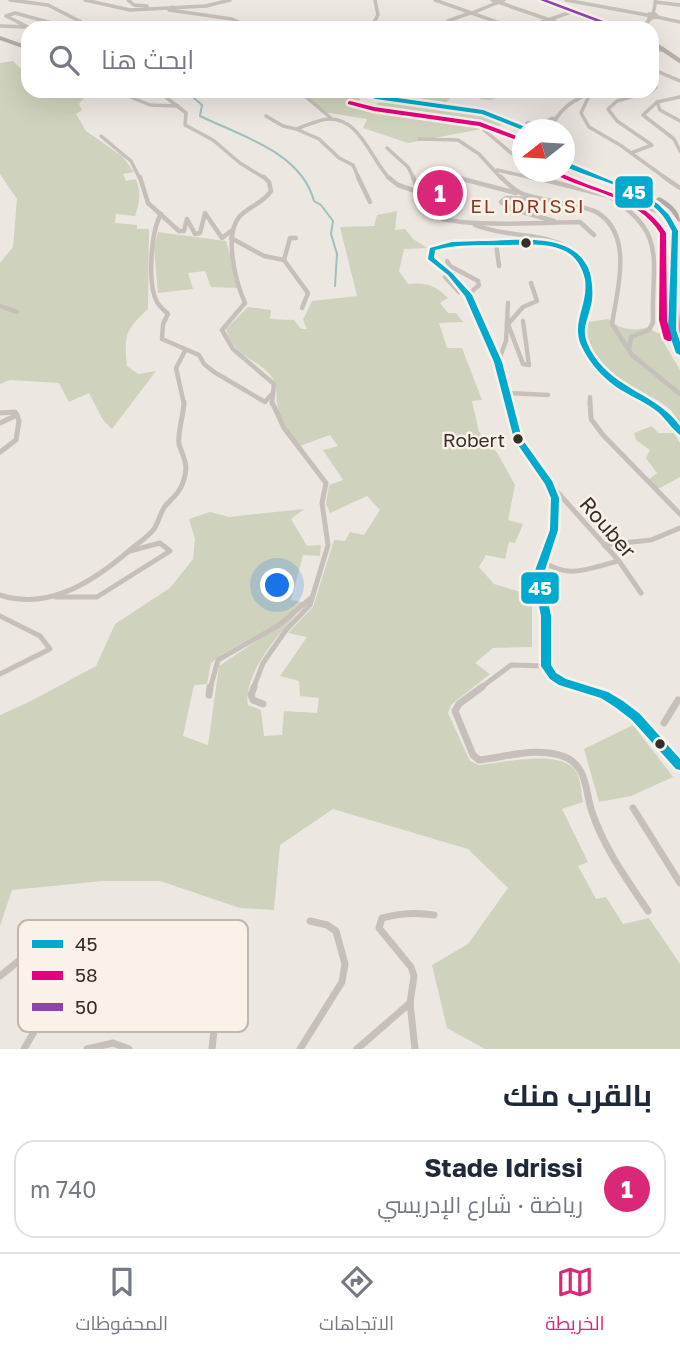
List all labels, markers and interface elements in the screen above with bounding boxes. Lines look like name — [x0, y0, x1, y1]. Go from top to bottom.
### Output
search box — [21, 21, 659, 98]
icon: search — [45, 41, 83, 79]
text: ابحث هنا — [101, 44, 194, 75]
north arrow — [512, 119, 575, 182]
pin: 1 — [417, 167, 463, 219]
line badge: 45 — [614, 175, 654, 209]
text: 45 — [622, 180, 646, 203]
district label: EL IDRISSI — [470, 194, 586, 217]
unlabelled marker — [519, 236, 533, 250]
place label: Robert — [443, 428, 505, 451]
marker: Robert — [511, 432, 525, 446]
street label: Rouber — [574, 491, 642, 563]
your location — [260, 568, 294, 602]
line badge: 45 — [520, 571, 560, 605]
text: 45 — [528, 576, 552, 599]
unlabelled marker — [653, 737, 667, 751]
legend — [18, 920, 248, 1032]
text: 45 — [75, 932, 98, 955]
text: 58 — [75, 963, 98, 986]
text: 50 — [75, 995, 98, 1018]
text: بالقرب منك — [503, 1077, 652, 1113]
text: Stade Idrissi — [424, 1152, 583, 1183]
text: 740 m — [30, 1175, 97, 1203]
text: 1 — [621, 1175, 633, 1203]
text: رياضة · شارع الإدريسي — [377, 1190, 583, 1218]
tab: المحفوظات — [76, 1263, 168, 1341]
tab: الاتجاهات — [319, 1263, 394, 1341]
tab: الخريطة — [545, 1263, 605, 1341]

